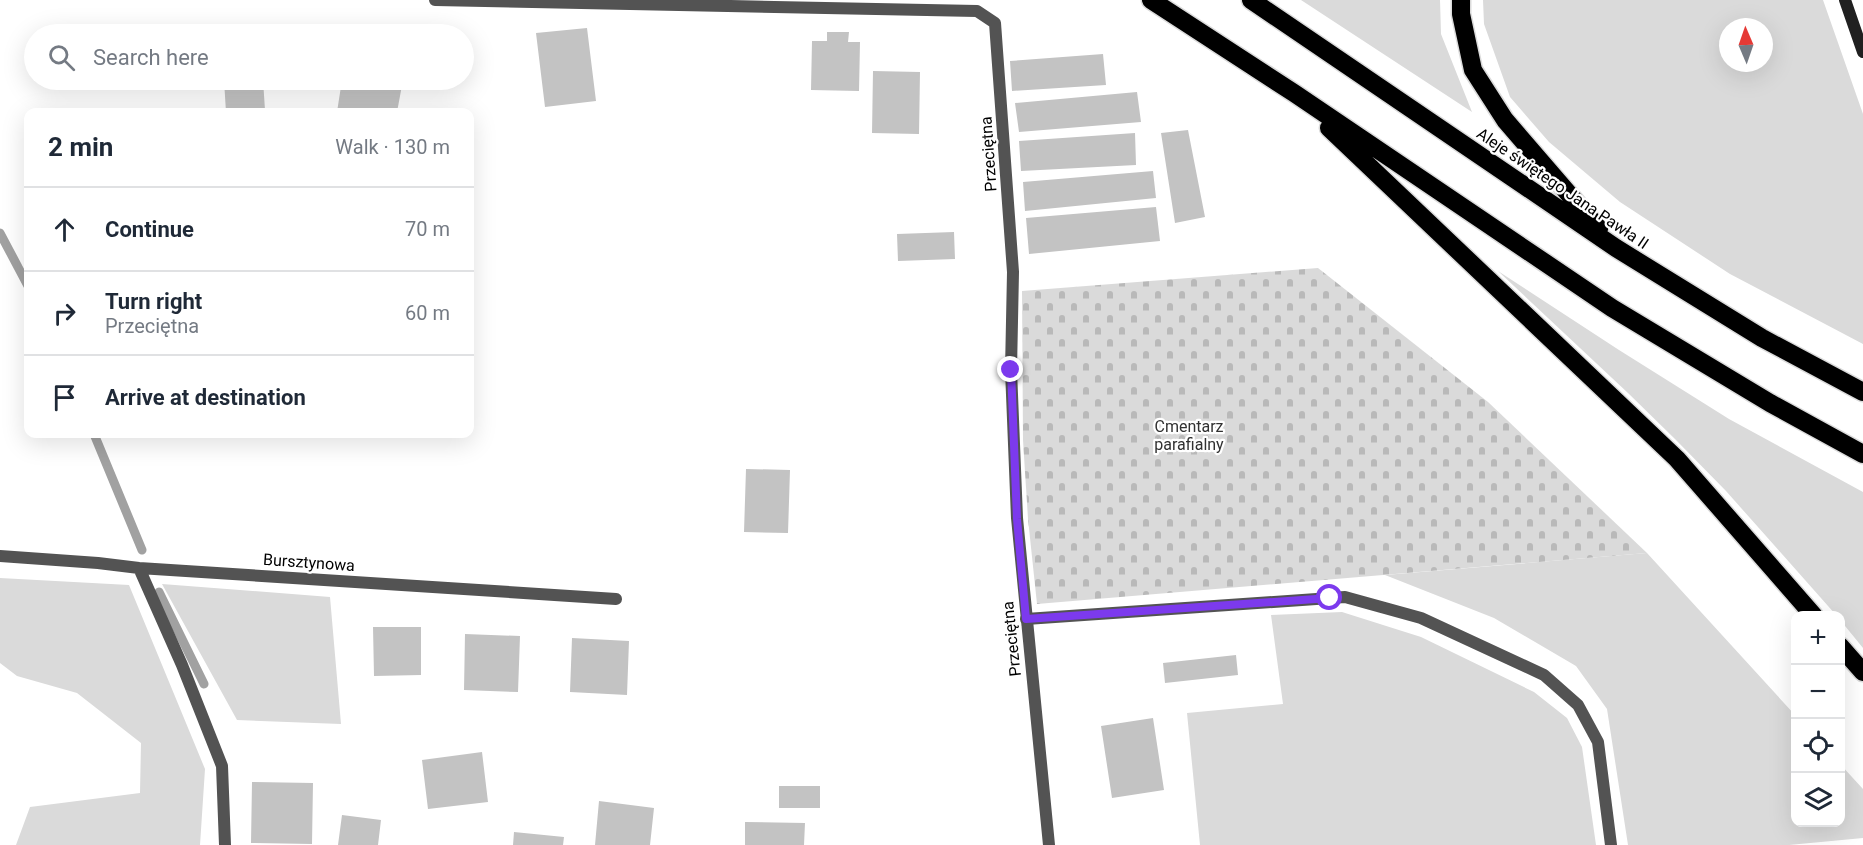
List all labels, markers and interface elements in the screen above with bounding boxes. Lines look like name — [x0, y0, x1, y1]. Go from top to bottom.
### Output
north arrow — [1719, 18, 1773, 72]
search box — [24, 24, 474, 90]
icon: search — [45, 41, 78, 74]
text: Search here — [93, 45, 209, 70]
street label: Przeciętna — [976, 116, 1001, 192]
street label: Aleje świętego Jana Pawła II — [1473, 124, 1652, 253]
text: 2 min — [48, 132, 113, 162]
text: Walk · 130 m — [335, 135, 450, 159]
icon: ahead — [48, 213, 81, 246]
text: Continue — [105, 217, 194, 242]
text: 70 m — [405, 217, 450, 241]
text: Turn right — [105, 289, 202, 314]
icon: right — [48, 297, 81, 330]
text: 60 m — [405, 301, 450, 325]
text: Przeciętna — [105, 314, 199, 338]
route end — [997, 356, 1023, 382]
icon: arrive — [48, 381, 81, 414]
text: Arrive at destination — [105, 385, 306, 410]
park label: Cmentarz parafialny — [1154, 417, 1224, 454]
street label: Bursztynowa — [262, 550, 355, 575]
route start — [1316, 584, 1342, 610]
street label: Przeciętna — [998, 600, 1025, 677]
map controls — [1791, 611, 1845, 827]
button: + — [1791, 611, 1845, 665]
button: − — [1791, 665, 1845, 719]
button: locate — [1791, 719, 1845, 773]
button: layers — [1791, 773, 1845, 827]

